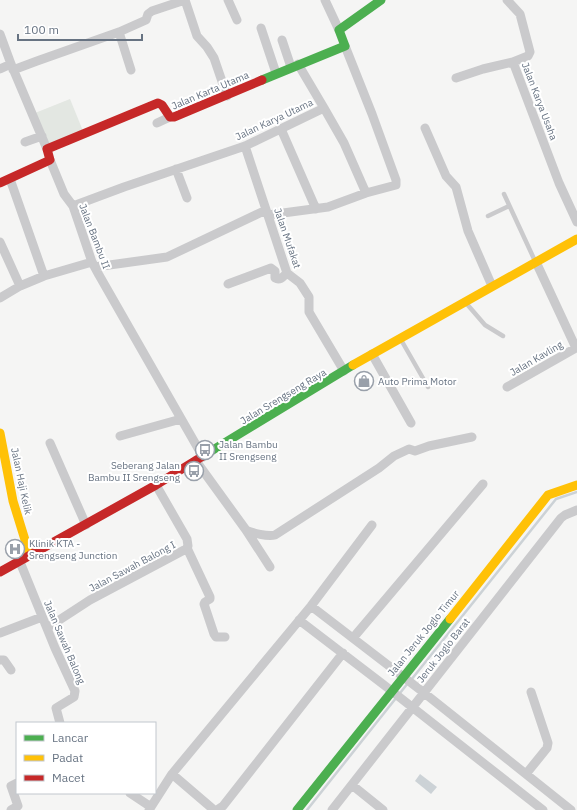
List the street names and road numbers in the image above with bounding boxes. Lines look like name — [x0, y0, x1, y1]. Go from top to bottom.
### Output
street label: Jalan Karya Usaha — [519, 60, 561, 143]
street label: Jalan Karta Utama — [170, 68, 251, 113]
street label: Jalan Karya Utama — [233, 96, 316, 143]
street label: Jalan Bambu II — [76, 202, 113, 271]
street label: Jalan Mufakat — [271, 206, 304, 271]
street label: Jalan Kavling — [507, 338, 566, 379]
street label: Jalan Srengseng Raya — [238, 365, 329, 427]
street label: Jalan Haji Kelik — [8, 446, 35, 517]
street label: Jalan Sawah Balong I — [87, 538, 178, 595]
street label: Jalan Jeruk Joglo Timur — [385, 587, 462, 679]
street label: Jalan Sawah Balong — [41, 598, 88, 687]
street label: Jeruk Joglo Barat — [414, 615, 473, 685]

